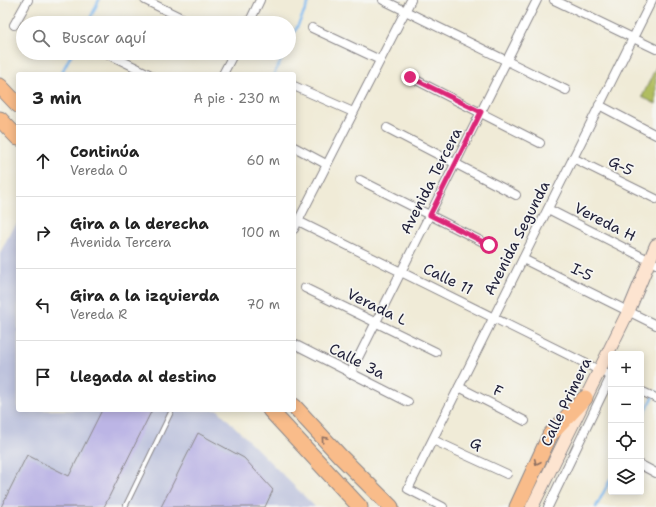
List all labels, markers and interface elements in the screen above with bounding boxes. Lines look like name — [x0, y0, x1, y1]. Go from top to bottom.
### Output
search box — [16, 16, 296, 60]
icon: search — [30, 27, 52, 49]
text: Buscar aquí — [62, 28, 146, 48]
route end — [401, 68, 419, 86]
text: 3 min — [32, 87, 82, 109]
text: A pie · 230 m — [194, 90, 280, 107]
street label: Avenida Tercera — [396, 124, 467, 238]
text: Continúa — [70, 142, 139, 162]
icon: ahead — [32, 150, 54, 172]
street label: G-5 — [605, 151, 637, 181]
text: 60 m — [247, 152, 280, 169]
text: Vereda O — [70, 162, 128, 179]
street label: Avenida Segunda — [479, 177, 555, 299]
street label: Vereda H — [571, 198, 639, 246]
text: Gira a la derecha — [70, 214, 209, 234]
icon: right — [32, 222, 54, 244]
text: 100 m — [241, 224, 280, 241]
text: Avenida Tercera — [70, 234, 171, 251]
route start — [480, 236, 498, 254]
street label: Calle 11 — [420, 258, 476, 300]
street label: I-5 — [568, 258, 596, 286]
street label: Verada L — [344, 284, 410, 330]
text: Gira a la izquierda — [70, 286, 219, 306]
icon: left — [32, 294, 54, 316]
text: 70 m — [246, 296, 280, 313]
text: Vereda R — [70, 306, 127, 323]
street label: Calle 3a — [326, 338, 389, 384]
map controls — [608, 351, 644, 495]
button: + — [608, 351, 644, 387]
street label: Calle Primera — [536, 354, 596, 450]
icon: arrive — [32, 366, 54, 388]
text: Llegada al destino — [70, 367, 217, 387]
street label: F — [490, 380, 506, 402]
button: − — [608, 387, 644, 423]
button: locate — [608, 423, 644, 459]
street label: G — [467, 433, 485, 455]
one-way arrow — [322, 436, 329, 444]
one-way arrow — [534, 458, 542, 465]
button: layers — [608, 459, 644, 495]

